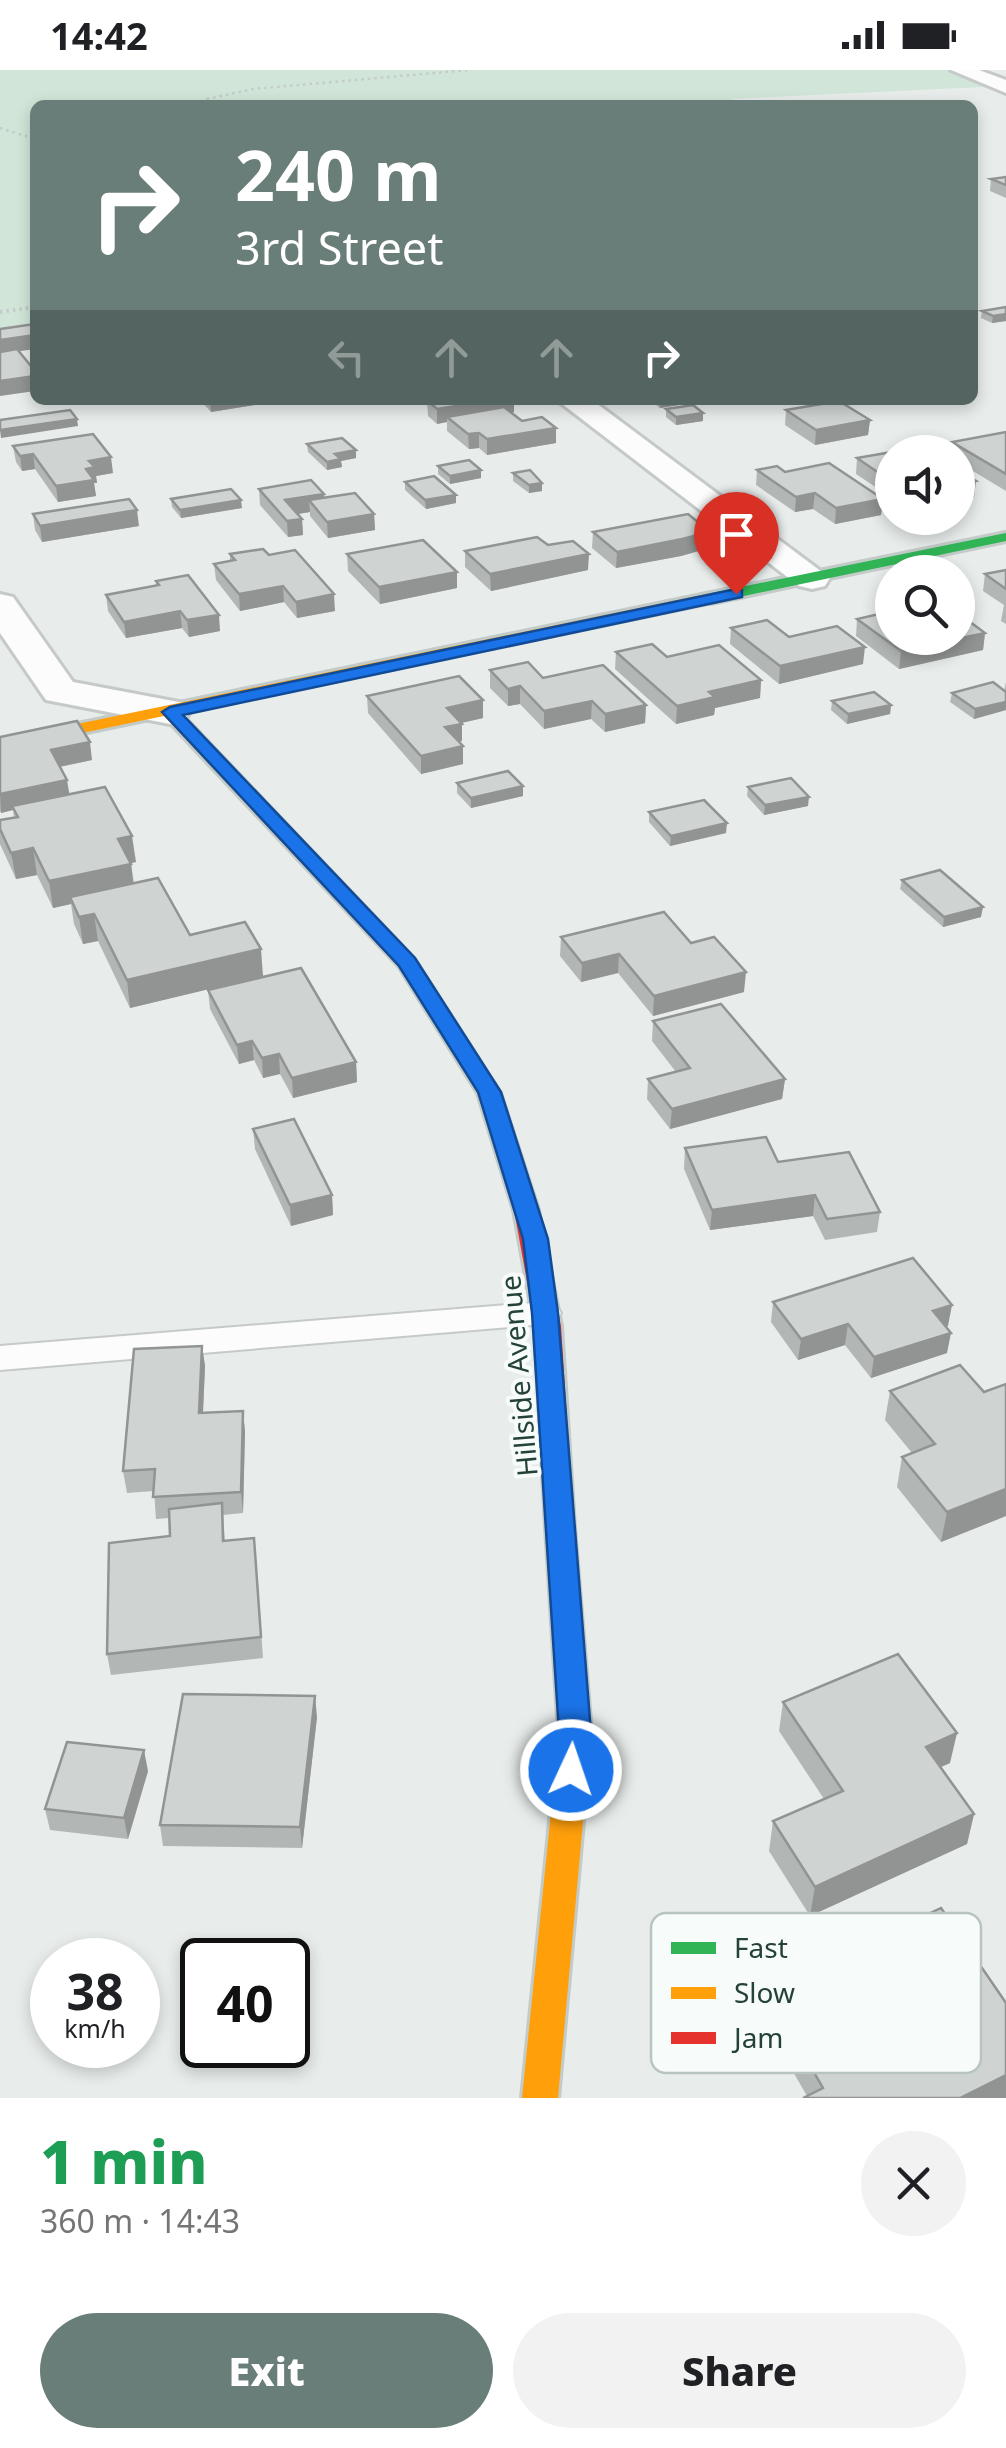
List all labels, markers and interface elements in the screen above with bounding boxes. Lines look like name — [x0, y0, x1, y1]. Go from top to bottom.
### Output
text: 14:42 — [50, 9, 148, 61]
text: 240 m — [235, 126, 442, 222]
icon: right — [70, 140, 200, 270]
text: 3rd Street — [235, 217, 443, 278]
icon: left — [319, 330, 374, 385]
icon: ahead — [424, 330, 479, 385]
icon: ahead — [529, 330, 584, 385]
icon: right — [634, 330, 689, 385]
map controls — [875, 435, 975, 655]
button: sound — [875, 435, 975, 535]
pin — [694, 492, 779, 595]
icon: arrive — [709, 507, 764, 562]
button: search — [875, 555, 975, 655]
street label: Hillside Avenue — [490, 1274, 546, 1478]
position arrow — [519, 1718, 623, 1822]
legend — [651, 1913, 981, 2073]
text: Fast — [734, 1928, 788, 1966]
speed limit sign: 40 — [180, 1938, 310, 2068]
text: 38 — [66, 1957, 124, 2025]
text: Slow — [734, 1973, 795, 2011]
text: km/h — [64, 2011, 126, 2045]
text: Jam — [731, 2018, 784, 2056]
text: 1 min — [40, 2120, 208, 2202]
button: close — [861, 2131, 966, 2236]
text: 360 m · 14:43 — [40, 2199, 240, 2242]
button: Exit — [40, 2313, 493, 2428]
button: Share — [513, 2313, 966, 2428]

